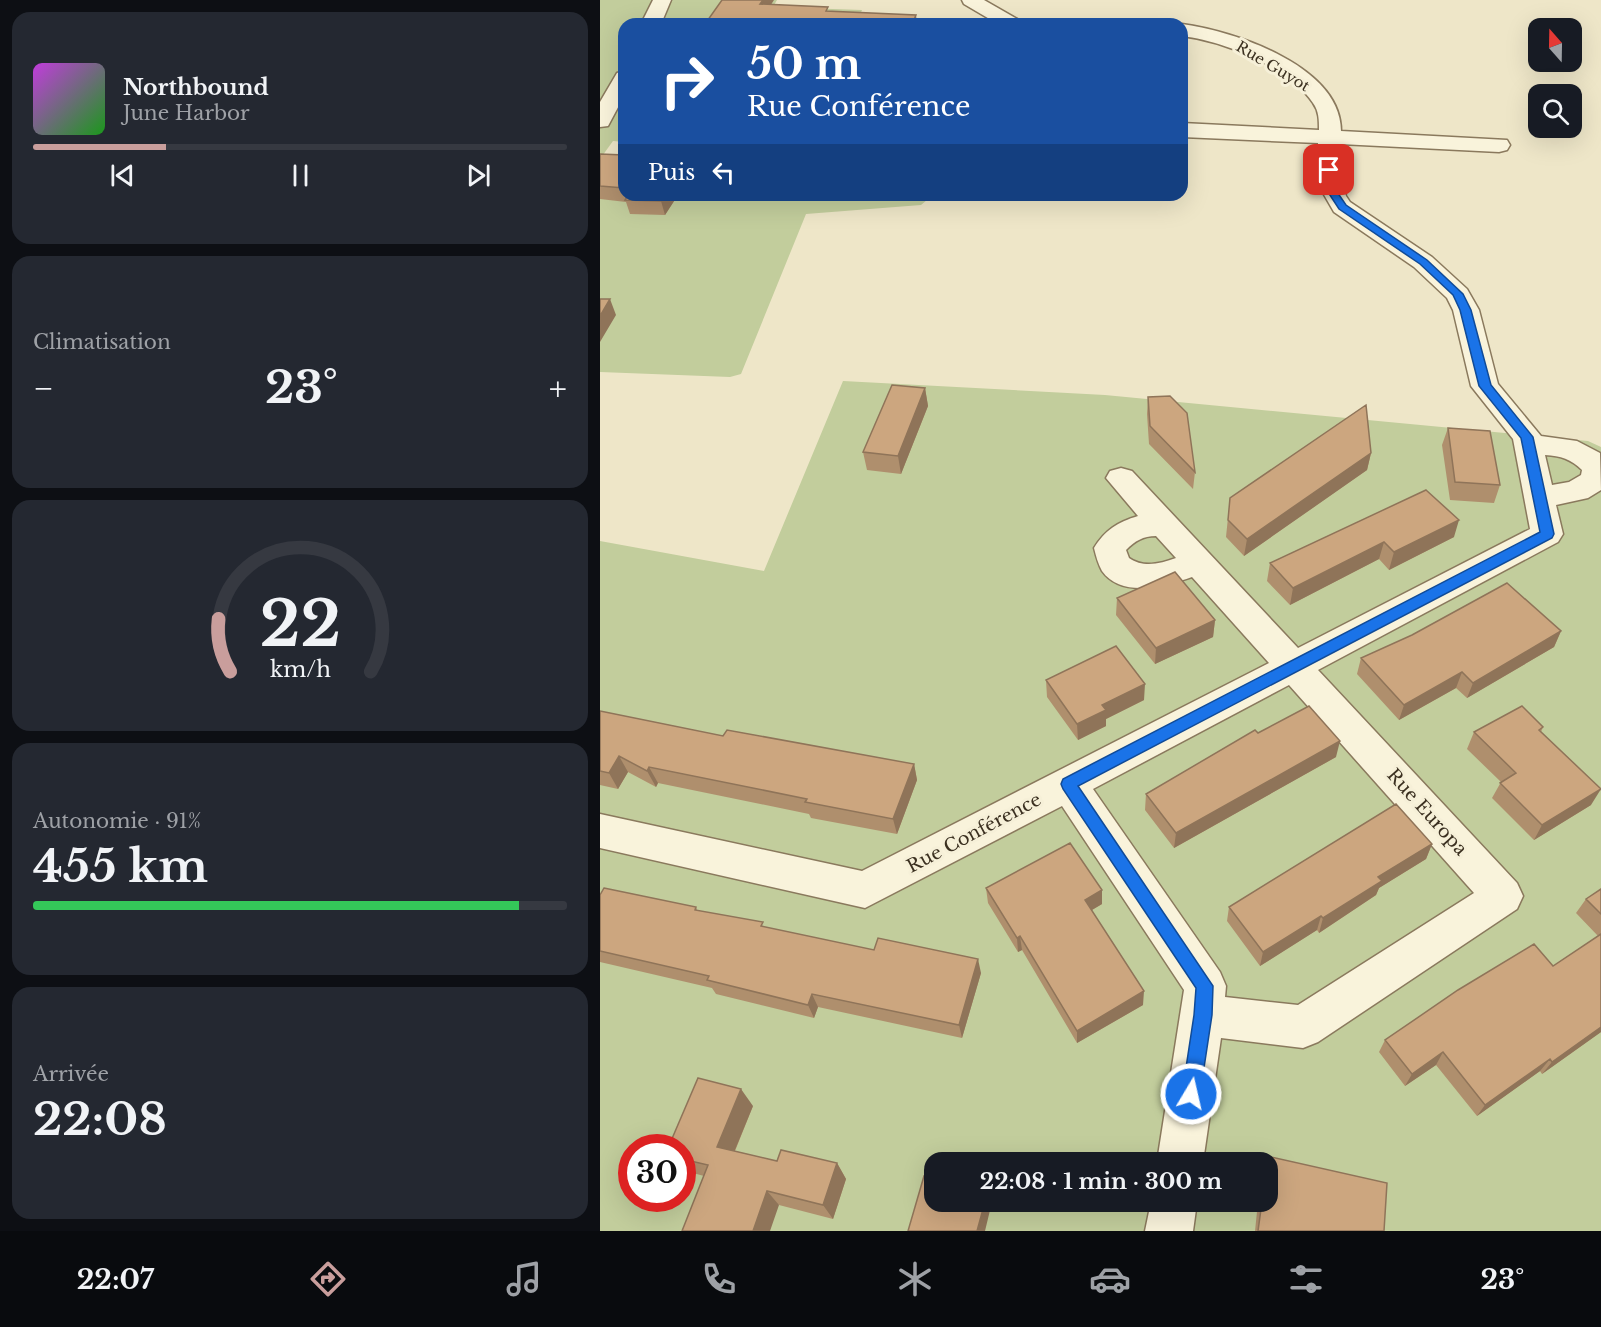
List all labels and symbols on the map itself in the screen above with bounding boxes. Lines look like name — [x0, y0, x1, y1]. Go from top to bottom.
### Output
north arrow — [1528, 18, 1582, 72]
street label: Rue Guyot — [1233, 37, 1314, 96]
pin — [1303, 144, 1354, 195]
street label: Rue Europa — [1382, 764, 1472, 860]
street label: Rue Conférence — [903, 788, 1045, 878]
position arrow — [1159, 1062, 1223, 1126]
speed limit sign: 30 — [618, 1134, 696, 1212]

